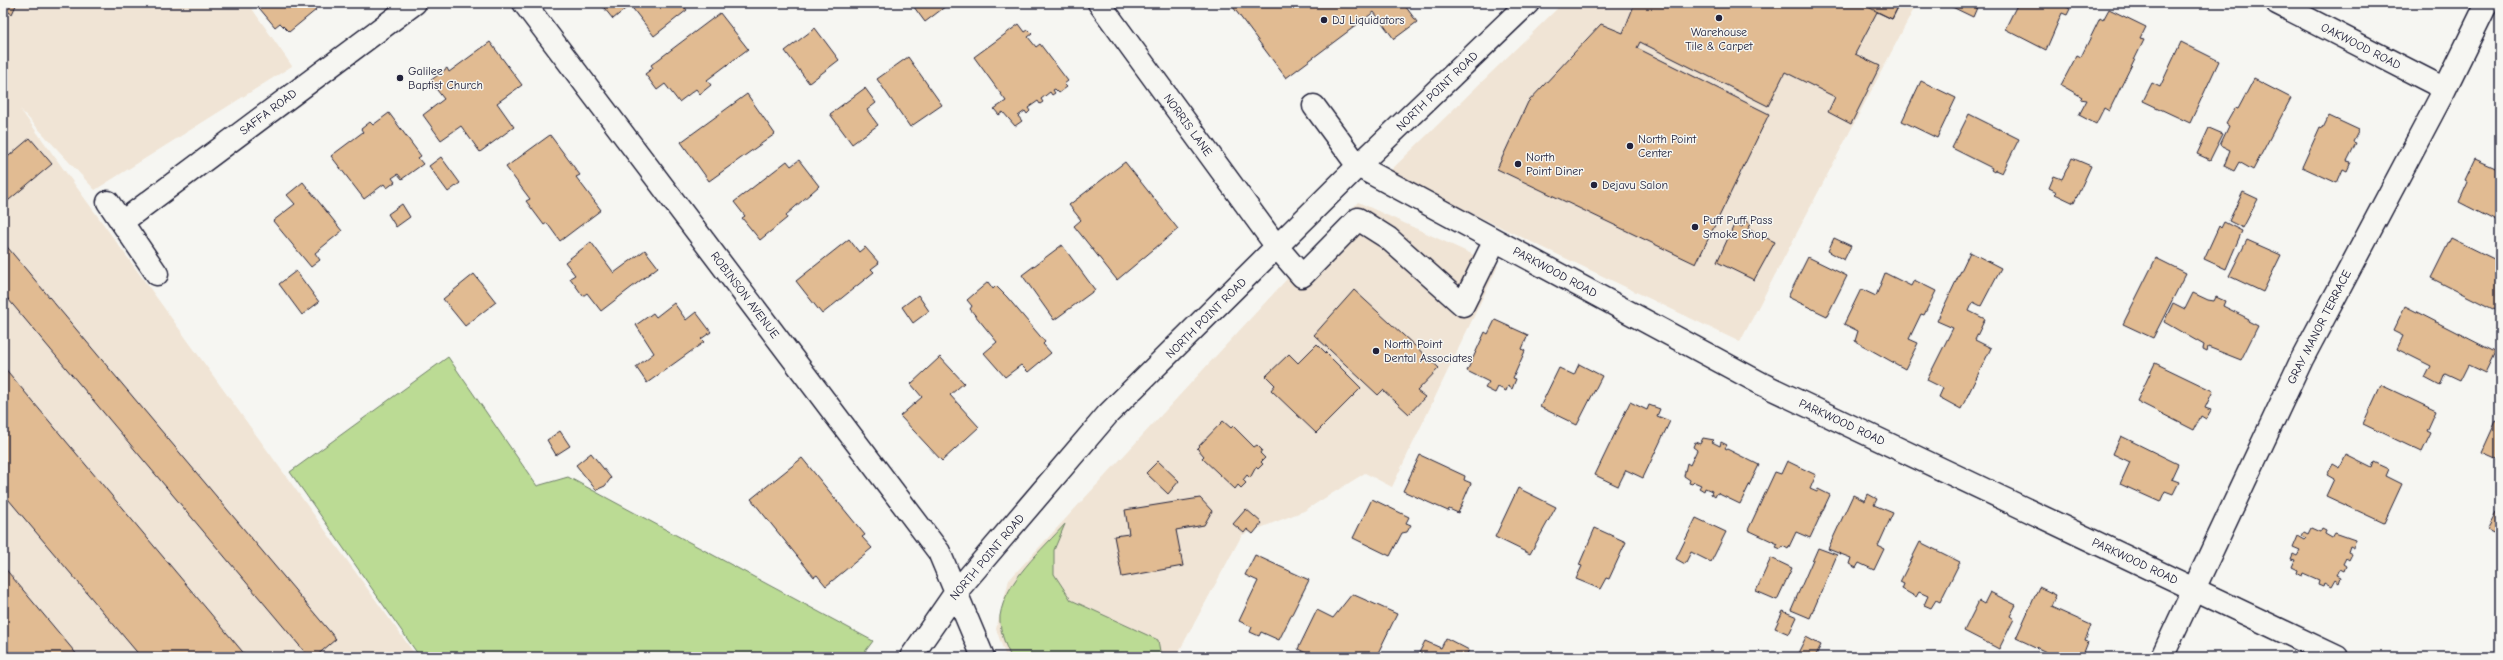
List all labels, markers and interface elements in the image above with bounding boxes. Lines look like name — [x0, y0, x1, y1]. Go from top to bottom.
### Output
place label: DJ Liquidators — [1332, 13, 1405, 27]
marker: Warehouse Tile & Carpet — [1714, 13, 1724, 23]
marker: DJ Liquidators — [1319, 15, 1329, 25]
street label: OAKWOOD ROAD — [2319, 20, 2403, 72]
place label: Warehouse Tile & Carpet — [1685, 25, 1753, 53]
street label: NORTH POINT ROAD — [1393, 48, 1481, 134]
place label: Galilee Baptist Church — [408, 64, 483, 92]
marker: Galilee Baptist Church — [395, 73, 405, 83]
street label: SAFFA ROAD — [237, 86, 299, 138]
street label: NORRIS LANE — [1161, 91, 1215, 159]
place label: North Point Center — [1638, 132, 1697, 160]
marker: North Point Center — [1625, 141, 1635, 151]
place label: North Point Diner — [1526, 150, 1583, 178]
marker: North Point Diner — [1513, 159, 1523, 169]
place label: Dejavu Salon — [1602, 178, 1668, 192]
marker: Dejavu Salon — [1589, 180, 1599, 190]
place label: Puff Puff Pass Smoke Shop — [1703, 213, 1773, 241]
marker: Puff Puff Pass Smoke Shop — [1690, 222, 1700, 232]
street label: PARKWOOD ROAD — [1510, 244, 1600, 300]
street label: ROBINSON AVENUE — [708, 249, 782, 341]
street label: GRAY MANOR TERRACE — [2284, 268, 2354, 386]
street label: NORTH POINT ROAD — [1163, 275, 1249, 361]
place label: North Point Dental Associates — [1384, 337, 1472, 365]
marker: North Point Dental Associates — [1371, 346, 1381, 356]
street label: PARKWOOD ROAD — [1797, 396, 1887, 448]
street label: NORTH POINT ROAD — [947, 511, 1027, 603]
street label: PARKWOOD ROAD — [2090, 535, 2180, 587]

